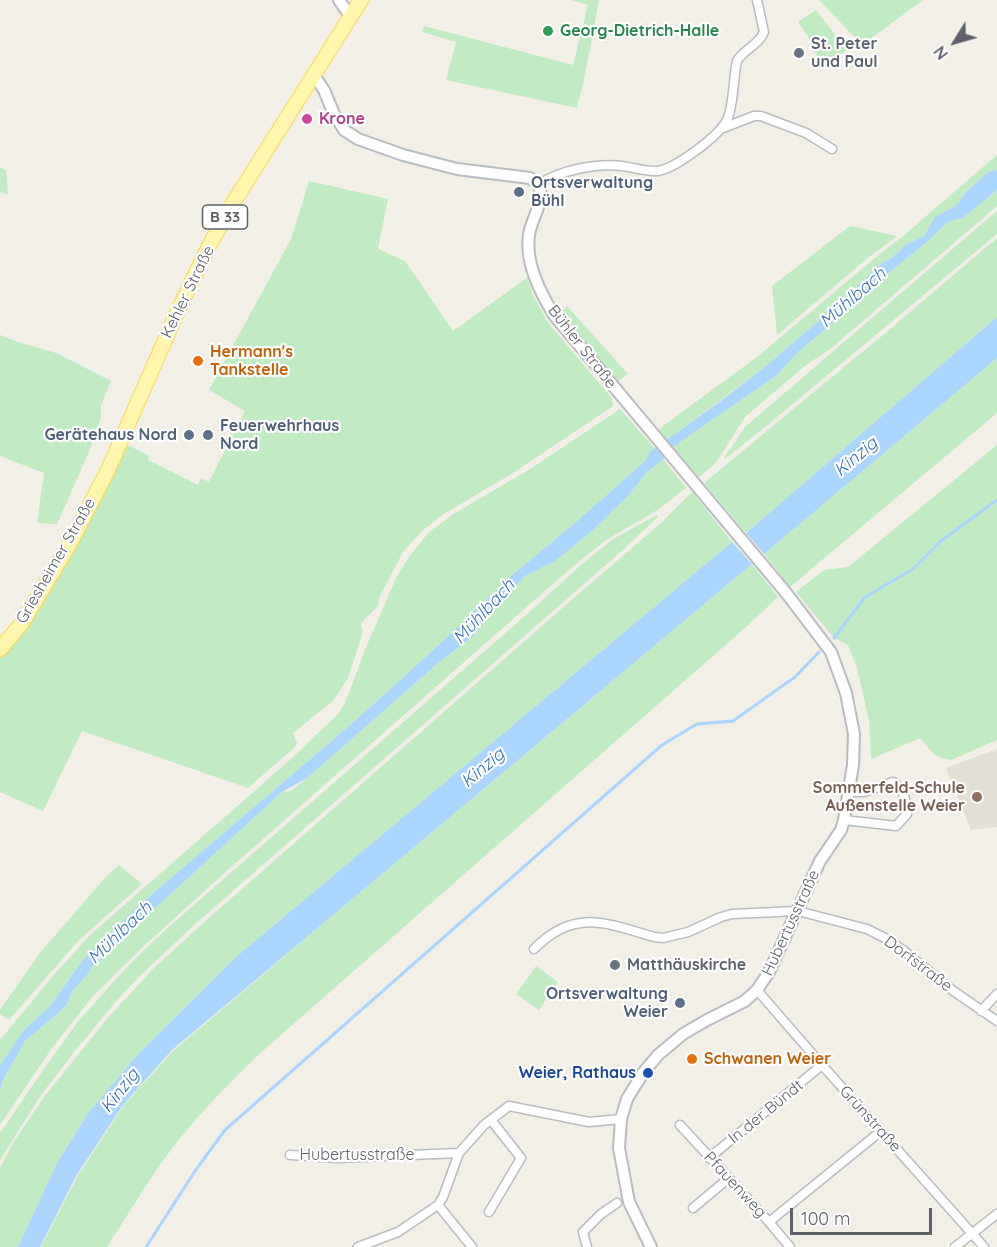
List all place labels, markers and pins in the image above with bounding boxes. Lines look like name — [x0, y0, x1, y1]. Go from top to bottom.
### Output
place label: Georg-Dietrich-Halle — [560, 21, 719, 41]
marker: Georg-Dietrich-Halle — [541, 24, 555, 38]
place label: St. Peter und Paul — [811, 34, 878, 72]
marker: St. Peter und Paul — [792, 46, 806, 60]
place label: Krone — [319, 109, 365, 129]
marker: Krone — [300, 112, 314, 126]
place label: Ortsverwaltung Bühl — [531, 173, 653, 211]
marker: Ortsverwaltung Bühl — [512, 185, 526, 199]
place label: Hermann's Tankstelle — [210, 342, 293, 380]
marker: Hermann's Tankstelle — [191, 354, 205, 368]
place label: Feuerwehrhaus Nord — [220, 416, 339, 454]
place label: Gerätehaus Nord — [44, 425, 177, 445]
marker: Gerätehaus Nord — [182, 428, 196, 442]
marker: Feuerwehrhaus Nord — [201, 428, 215, 442]
place label: Sommerfeld-Schule Außenstelle Weier — [813, 778, 965, 816]
marker: Sommerfeld-Schule Außenstelle Weier — [970, 790, 984, 804]
place label: Matthäuskirche — [627, 955, 746, 975]
marker: Matthäuskirche — [608, 958, 622, 972]
place label: Ortsverwaltung Weier — [546, 984, 668, 1022]
marker: Ortsverwaltung Weier — [673, 996, 687, 1010]
place label: Schwanen Weier — [704, 1049, 831, 1069]
marker: Schwanen Weier — [685, 1052, 699, 1066]
place label: Weier, Rathaus — [519, 1063, 636, 1083]
marker: Weier, Rathaus — [641, 1066, 655, 1080]

